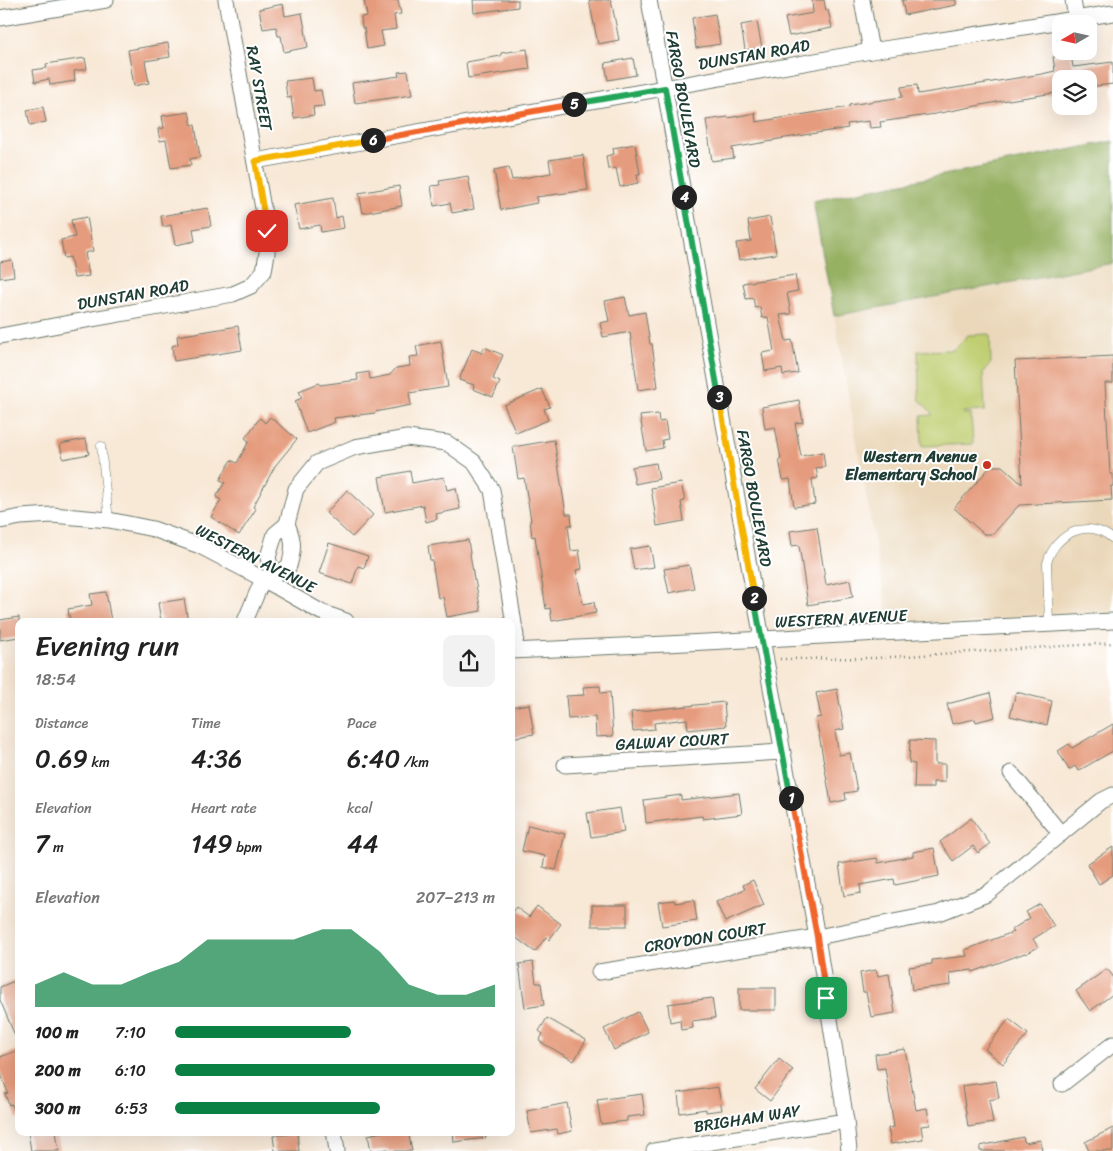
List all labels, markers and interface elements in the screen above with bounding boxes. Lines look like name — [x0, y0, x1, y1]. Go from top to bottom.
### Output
north arrow — [1052, 15, 1098, 60]
map controls — [1052, 15, 1097, 115]
street label: FARGO BOULEVARD — [657, 28, 710, 170]
street label: DUNSTAN ROAD — [696, 30, 813, 79]
street label: RAY STREET — [238, 43, 281, 134]
button: layers — [1052, 70, 1097, 115]
pin: 5 — [562, 92, 586, 116]
text: 5 — [570, 92, 579, 117]
pin: 6 — [360, 128, 386, 152]
text: 6 — [370, 128, 377, 153]
pin: 4 — [672, 184, 696, 210]
text: 4 — [680, 185, 689, 210]
pin — [246, 210, 288, 252]
icon: check — [253, 217, 281, 245]
street label: DUNSTAN ROAD — [75, 270, 192, 319]
pin: 3 — [706, 384, 732, 410]
text: 3 — [716, 385, 723, 410]
street label: FARGO BOULEVARD — [728, 427, 781, 569]
place label: Western Avenue Elementary School — [845, 442, 978, 489]
marker: Western Avenue Elementary School — [981, 459, 993, 471]
street label: WESTERN AVENUE — [190, 515, 322, 602]
pin: 2 — [742, 586, 766, 610]
text: 2 — [750, 586, 759, 611]
street label: WESTERN AVENUE — [774, 600, 909, 636]
text: Evening run — [35, 621, 179, 670]
button: share — [443, 635, 495, 687]
text: 18:54 — [35, 665, 76, 694]
text: Distance — [35, 711, 88, 736]
text: Time — [191, 711, 221, 736]
text: Pace — [347, 711, 377, 736]
street label: GALWAY COURT — [615, 724, 731, 759]
text: 0.69 — [35, 736, 88, 781]
text: 4:36 — [191, 736, 242, 781]
text: 6:40 — [347, 736, 400, 781]
text: km — [88, 750, 110, 775]
text: /km — [400, 750, 429, 775]
pin: 1 — [778, 786, 804, 810]
text: 1 — [788, 786, 795, 811]
text: Elevation — [35, 796, 92, 821]
text: Heart rate — [191, 796, 257, 821]
text: kcal — [347, 796, 372, 821]
text: 7 — [35, 821, 49, 866]
text: 149 — [191, 821, 233, 866]
text: 44 — [347, 821, 378, 866]
text: m — [49, 835, 64, 860]
text: bpm — [233, 835, 262, 860]
text: Elevation — [35, 883, 100, 912]
text: 207–213 m — [416, 883, 495, 912]
street label: CROYDON COURT — [642, 913, 770, 961]
pin — [805, 977, 847, 1019]
icon: arrive — [812, 984, 840, 1012]
text: 100 m — [35, 1018, 79, 1047]
text: 7:10 — [115, 1018, 146, 1047]
text: 200 m — [35, 1056, 81, 1085]
text: 6:10 — [115, 1056, 146, 1085]
text: 300 m — [35, 1094, 80, 1123]
text: 6:53 — [115, 1094, 147, 1123]
street label: BRIGHAM WAY — [692, 1096, 804, 1141]

